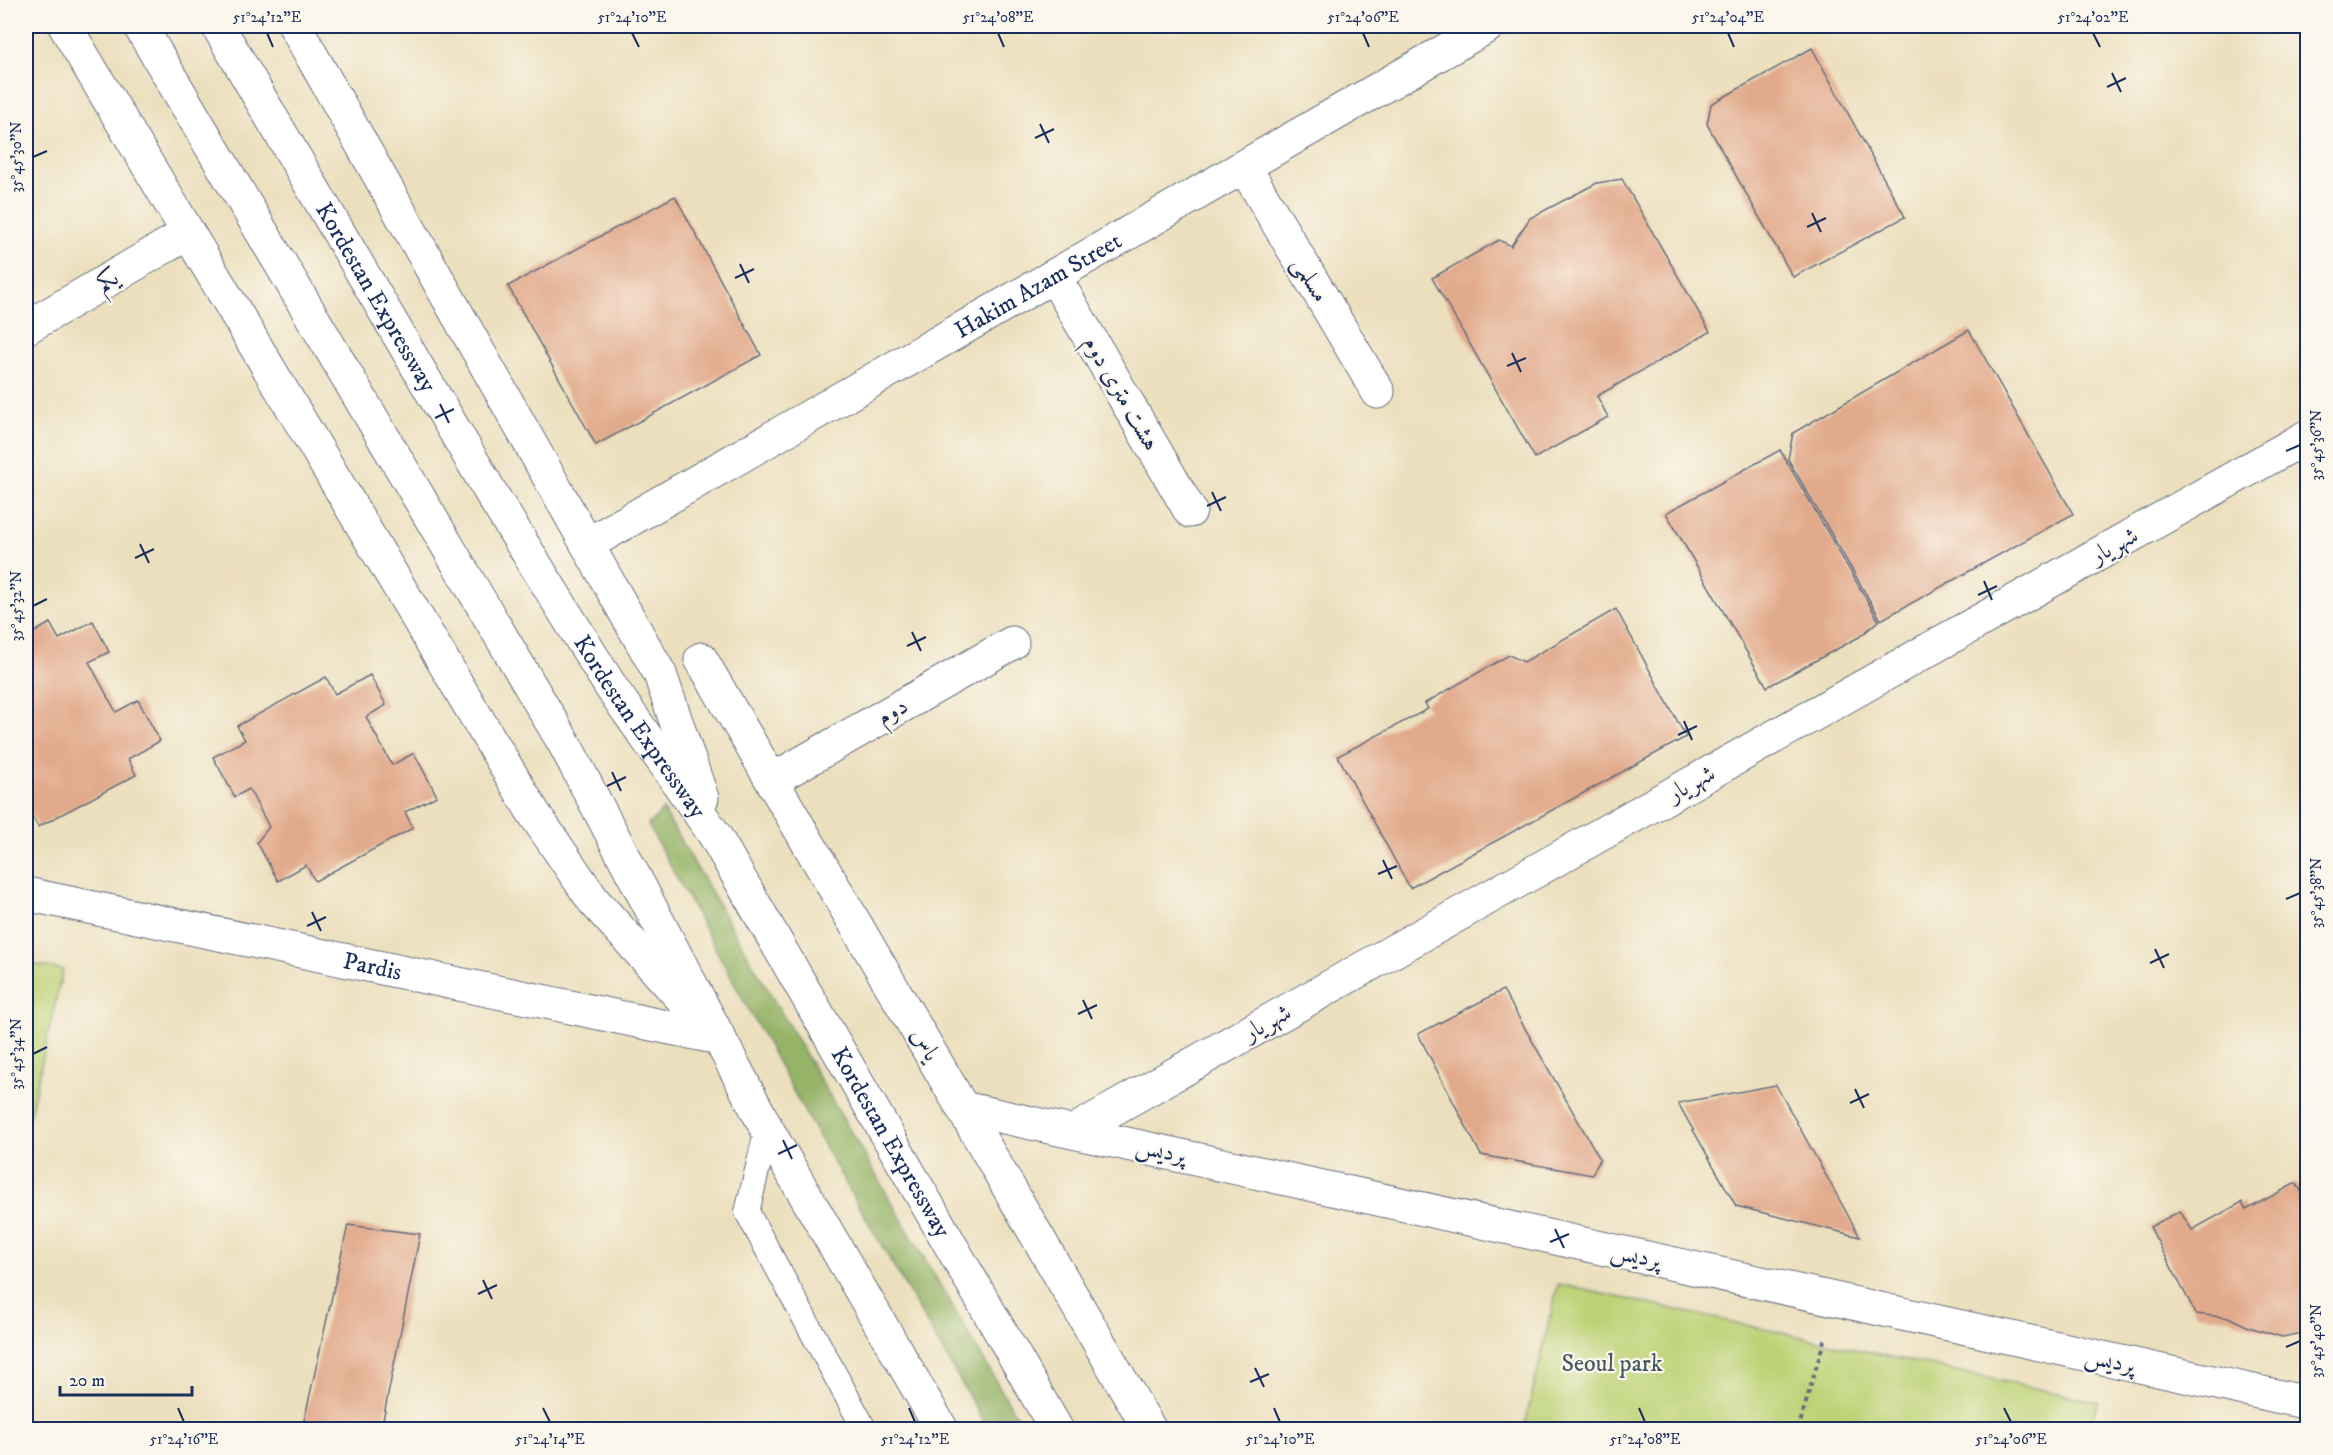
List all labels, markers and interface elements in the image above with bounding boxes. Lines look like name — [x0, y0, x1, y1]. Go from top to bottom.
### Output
text: 51°24'12"E — [233, 8, 302, 27]
text: 51°24'10"E — [597, 8, 667, 27]
text: 51°24'08"E — [962, 8, 1034, 27]
text: 51°24'06"E — [1327, 8, 1399, 27]
text: 51°24'04"E — [1692, 8, 1765, 27]
text: 51°24'02"E — [2057, 8, 2129, 27]
text: 35°45'30"N — [7, 121, 26, 193]
street label: Kordestan Expressway — [308, 197, 443, 398]
street label: Hakim Azam Street — [950, 226, 1127, 346]
street label: مسلمی — [1284, 251, 1335, 308]
street label: یکم — [91, 262, 128, 304]
street label: هشت متری دوم — [1072, 331, 1166, 459]
text: 35°45'36"N — [2307, 410, 2326, 480]
street label: شهریار — [2084, 521, 2144, 572]
text: 35°45'32"N — [7, 571, 26, 641]
street label: Kordestan Expressway — [567, 630, 713, 825]
street label: دوم — [871, 691, 916, 737]
street label: شهریار — [1661, 759, 1721, 810]
text: 35°45'38"N — [2307, 858, 2326, 928]
street label: Pardis — [340, 946, 404, 988]
street label: شهریار — [1237, 998, 1297, 1049]
text: 35°45'34"N — [7, 1018, 26, 1090]
street label: یاس — [904, 1022, 947, 1068]
street label: Kordestan Expressway — [824, 1042, 957, 1244]
street label: پردیس — [1133, 1131, 1191, 1171]
street label: پردیس — [1608, 1236, 1666, 1276]
text: 35°45'40"N — [2307, 1304, 2326, 1378]
street label: پردیس — [2082, 1341, 2140, 1381]
park label: Seoul park — [1561, 1349, 1663, 1379]
scale bar — [60, 1359, 192, 1397]
text: 20 m — [69, 1370, 105, 1392]
text: 51°24'16"E — [150, 1430, 219, 1449]
text: 51°24'14"E — [515, 1430, 585, 1449]
text: 51°24'12"E — [881, 1430, 950, 1449]
text: 51°24'10"E — [1245, 1430, 1315, 1449]
text: 51°24'08"E — [1609, 1430, 1681, 1449]
text: 51°24'06"E — [1975, 1430, 2047, 1449]

